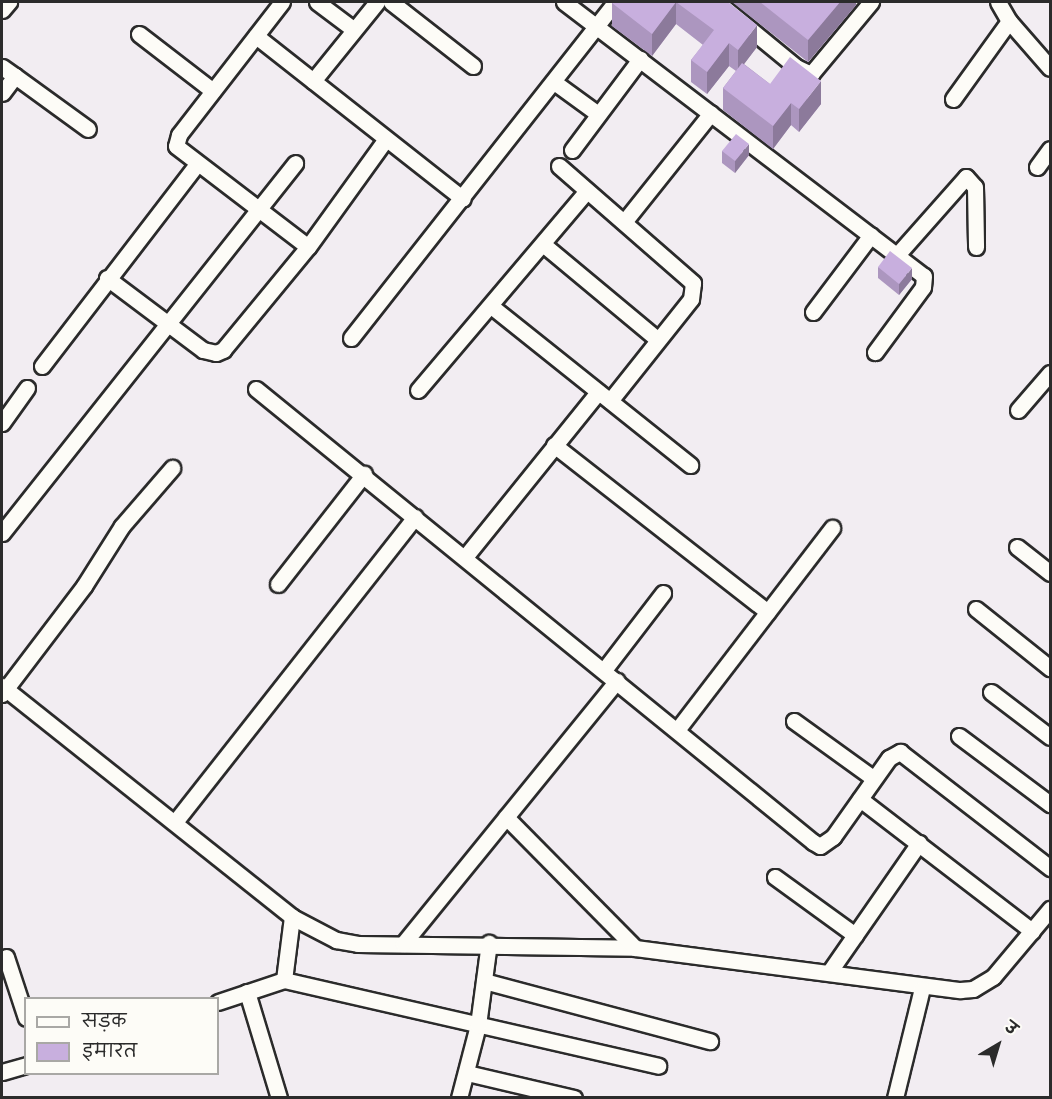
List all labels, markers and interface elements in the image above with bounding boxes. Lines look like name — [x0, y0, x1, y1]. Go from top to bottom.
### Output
legend — [24, 997, 219, 1075]
text: सड़क — [82, 1013, 126, 1034]
north arrow — [968, 1015, 1028, 1075]
text: उ — [999, 1020, 1019, 1041]
text: इमारत — [82, 1043, 137, 1064]

